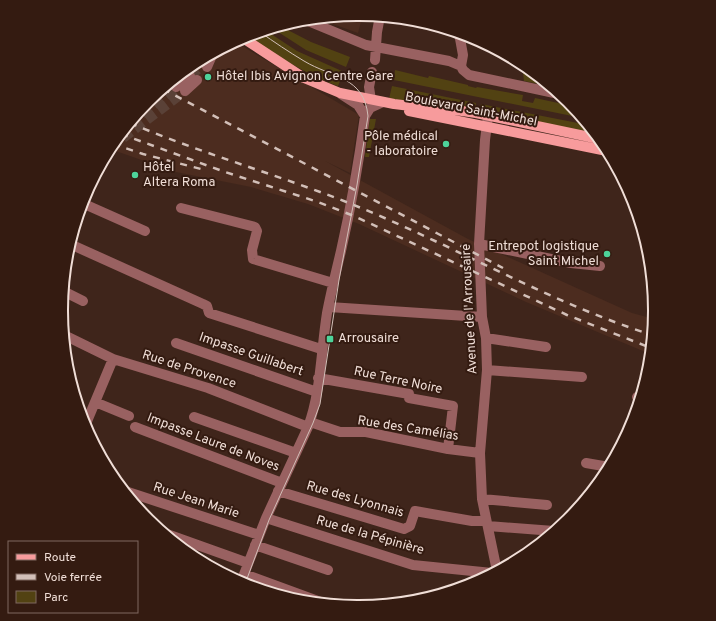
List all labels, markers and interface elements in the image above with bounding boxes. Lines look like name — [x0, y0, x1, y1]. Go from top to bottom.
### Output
place label: Hôtel Ibis Avignon Centre Gare — [216, 69, 394, 85]
marker: Hôtel Ibis Avignon Centre Gare — [203, 72, 213, 82]
street label: Boulevard Saint-Michel — [403, 89, 539, 131]
place label: Pôle médical - laboratoire — [364, 129, 438, 160]
marker: Pôle médical - laboratoire — [441, 139, 451, 149]
place label: Hôtel Altera Roma — [143, 160, 215, 191]
marker: Hôtel Altera Roma — [130, 170, 140, 180]
place label: Entrepot logistique Saint Michel — [488, 239, 599, 270]
street label: Avenue de l'Arrousaire — [459, 243, 481, 375]
marker: Entrepot logistique Saint Michel — [602, 249, 612, 259]
street label: Impasse Guillabert — [197, 330, 305, 380]
place label: Arrousaire — [338, 331, 399, 347]
marker: Arrousaire — [325, 334, 335, 344]
street label: Rue de Provence — [140, 347, 238, 393]
street label: Rue Terre Noire — [352, 364, 444, 398]
street label: Impasse Laure de Noves — [144, 410, 282, 476]
street label: Rue des Camélias — [356, 413, 460, 445]
street label: Rue des Lyonnais — [304, 478, 406, 522]
street label: Rue Jean Marie — [151, 480, 241, 522]
street label: Rue de la Pépinière — [314, 513, 426, 559]
legend — [8, 541, 138, 613]
text: Route — [44, 550, 76, 566]
text: Voie ferrée — [44, 570, 102, 586]
text: Parc — [44, 590, 68, 606]

